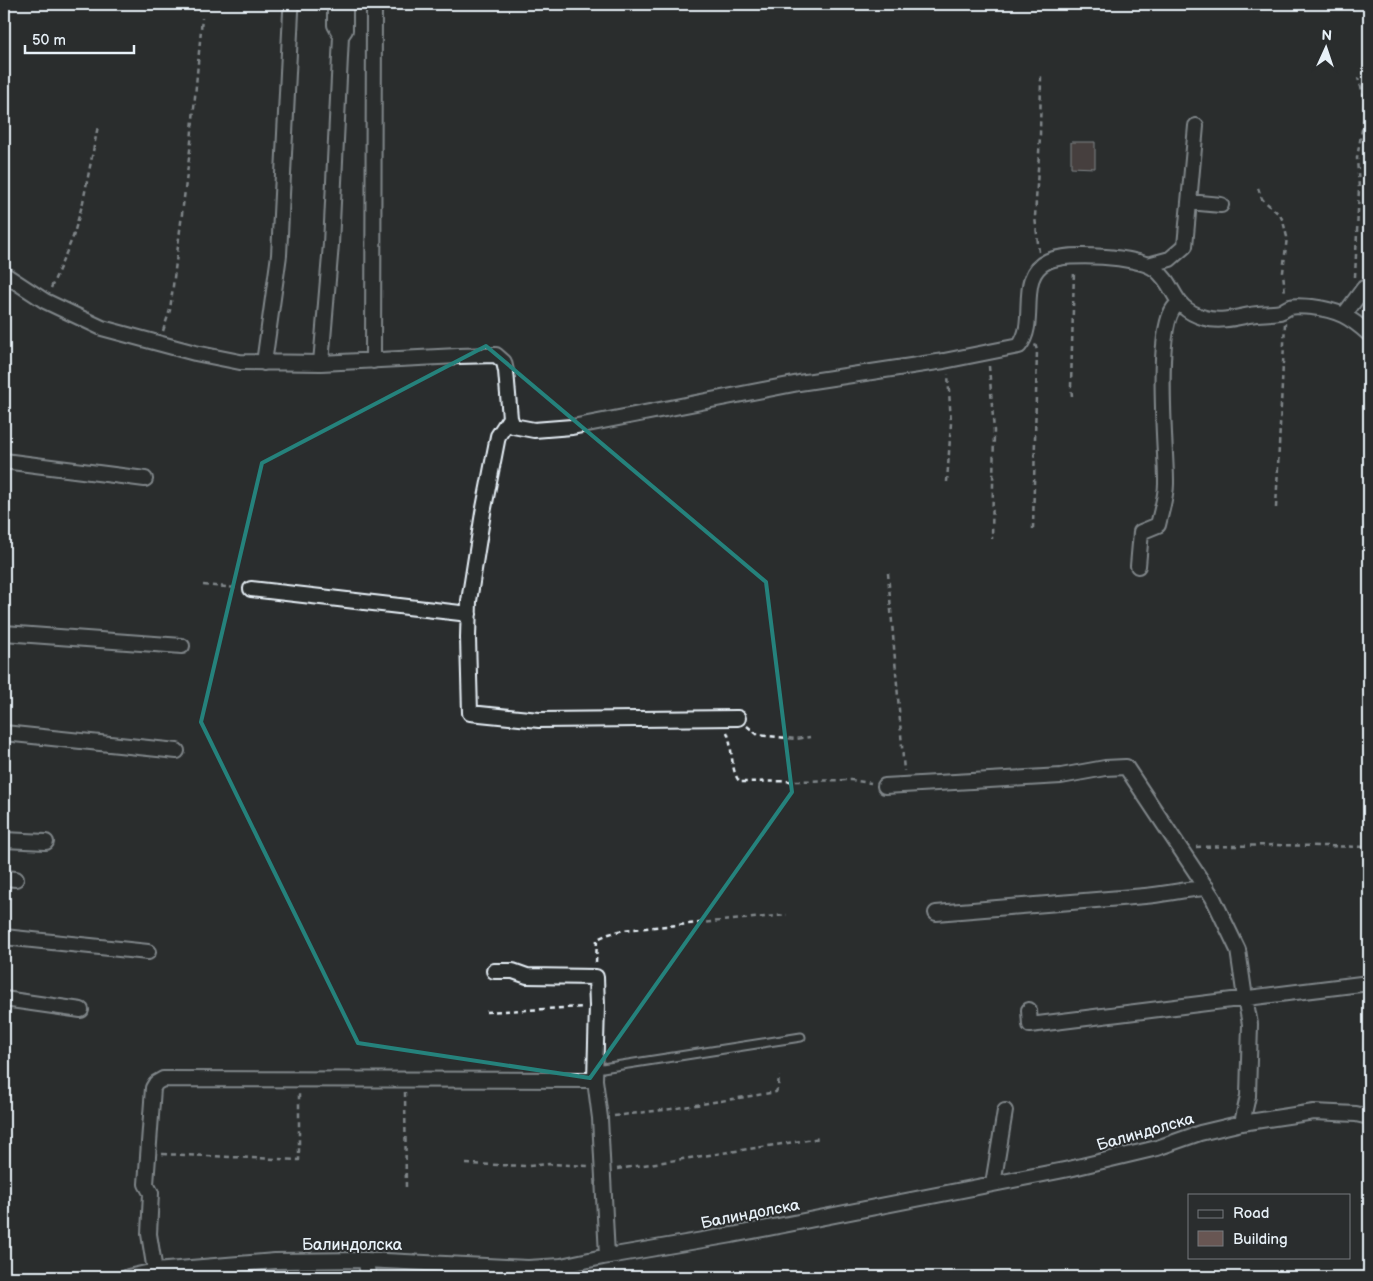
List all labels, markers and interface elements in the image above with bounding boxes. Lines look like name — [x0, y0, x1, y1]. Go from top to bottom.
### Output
scale bar — [25, 22, 134, 54]
north arrow — [1300, 22, 1350, 72]
text: N — [1321, 27, 1332, 44]
text: 50 m — [32, 31, 66, 50]
street label: Балиндолска — [1095, 1109, 1197, 1155]
legend — [1188, 1194, 1350, 1258]
street label: Балиндолска — [699, 1195, 802, 1233]
text: Road — [1233, 1204, 1269, 1223]
text: Building — [1233, 1230, 1288, 1249]
street label: Балиндолска — [302, 1236, 403, 1255]

